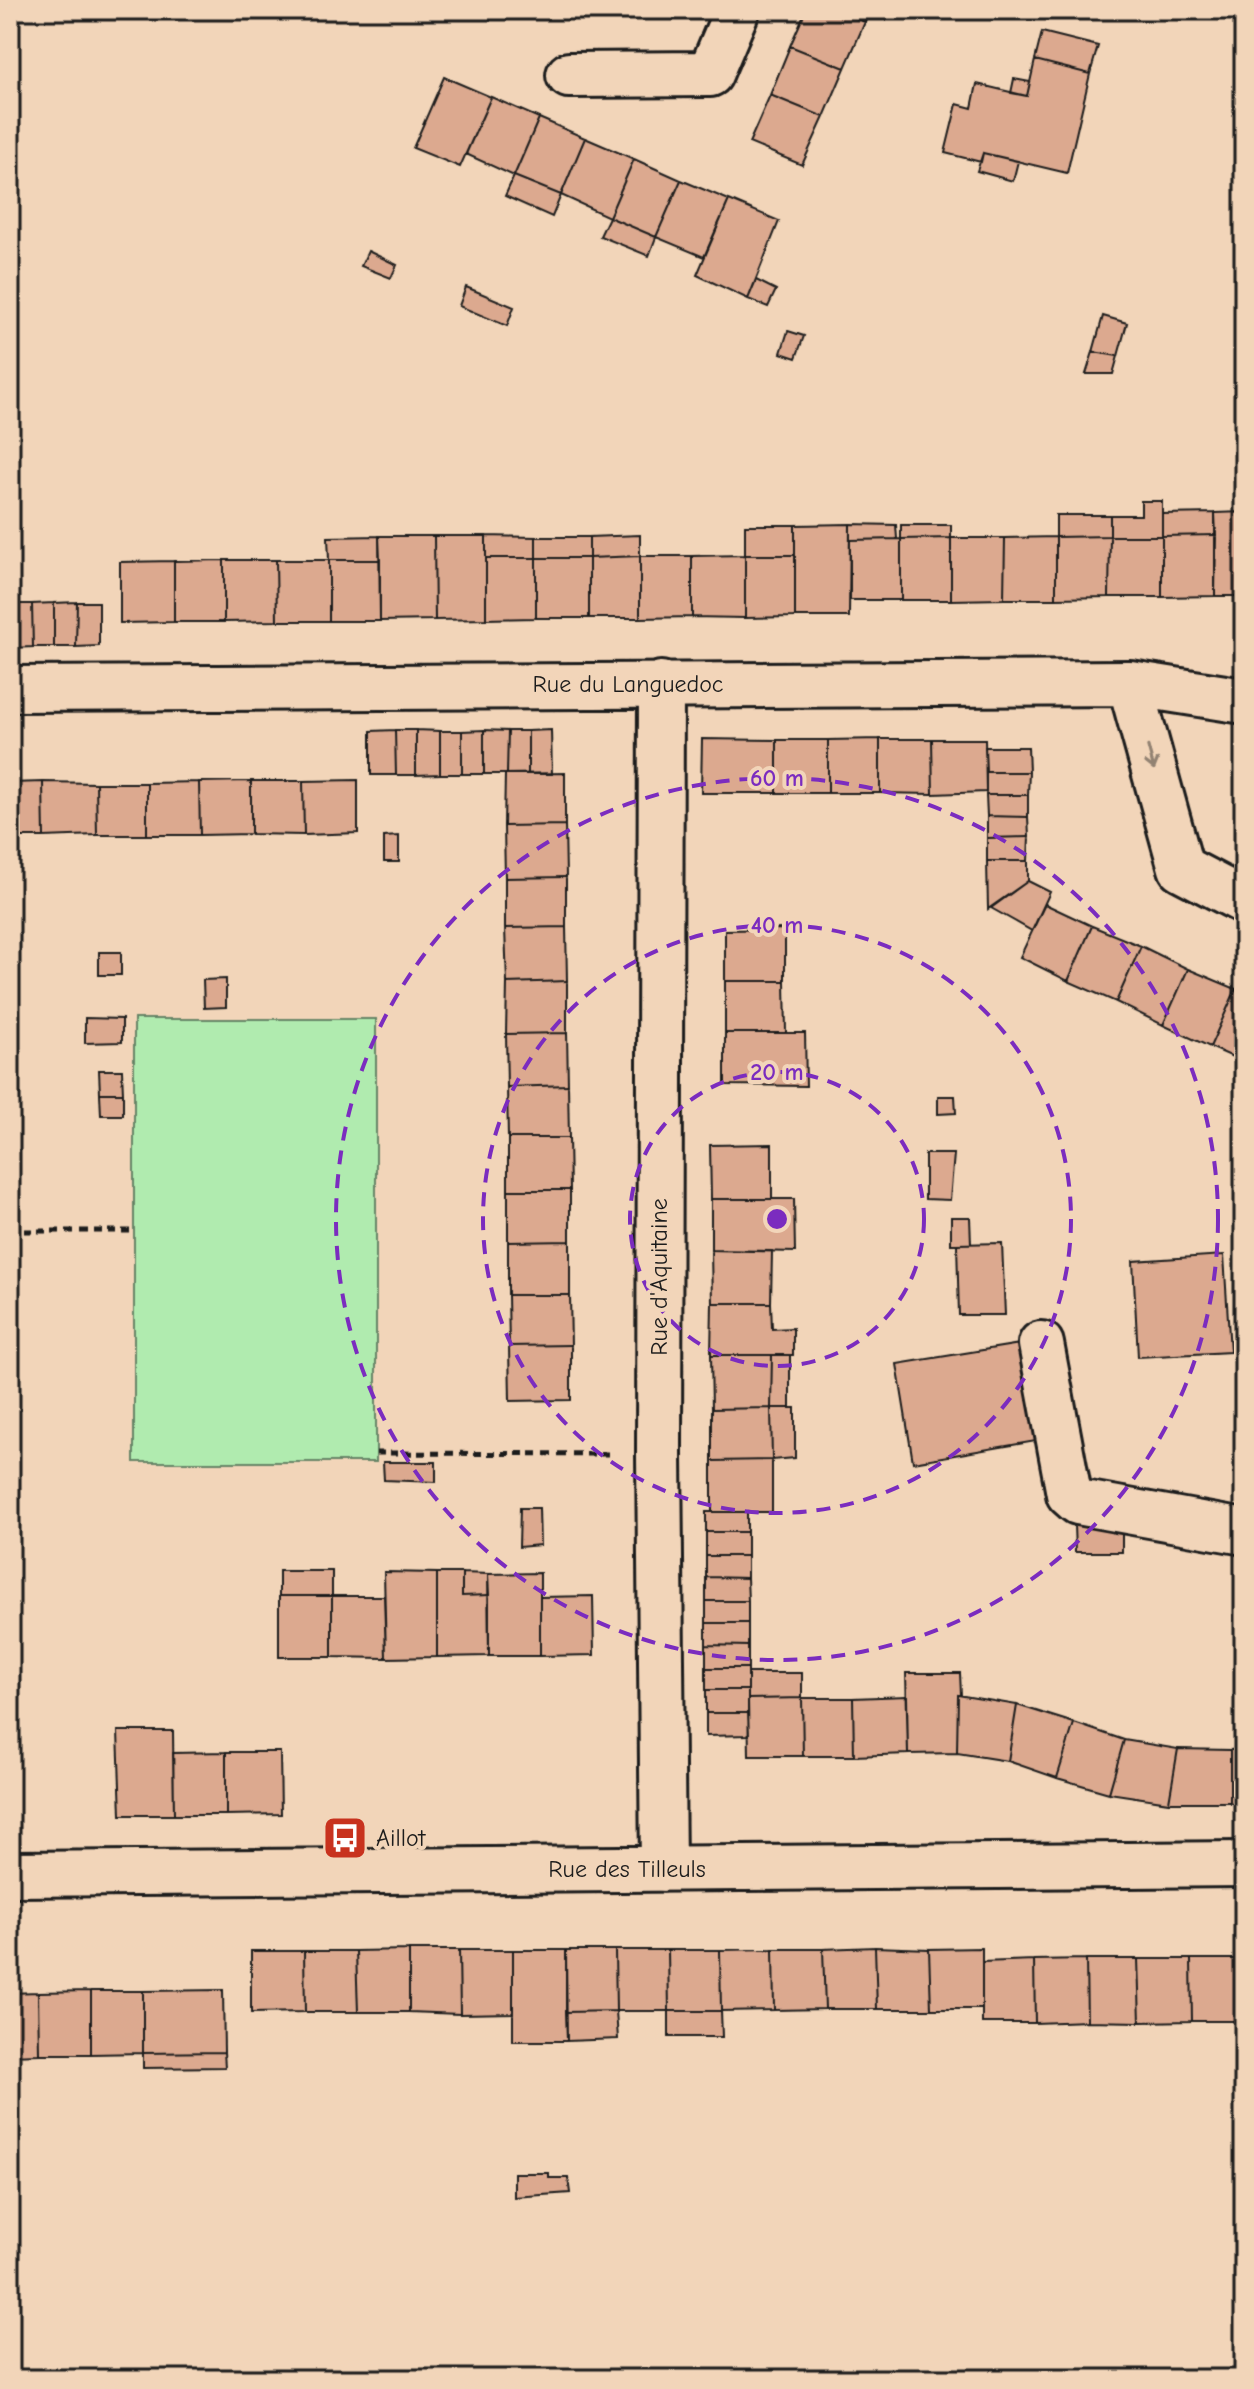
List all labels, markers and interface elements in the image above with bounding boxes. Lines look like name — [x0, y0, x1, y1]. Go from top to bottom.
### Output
street label: Rue du Languedoc — [533, 670, 723, 698]
one-way arrow — [1144, 745, 1159, 771]
text: 60 m — [750, 764, 804, 792]
text: 40 m — [751, 911, 803, 939]
text: 20 m — [750, 1058, 804, 1086]
street label: Rue d'Aquitaine — [645, 1198, 673, 1356]
centre of rings — [763, 1205, 791, 1233]
bus stop icon: Aillot — [321, 1814, 369, 1862]
place label: Aillot — [376, 1824, 426, 1852]
street label: Rue des Tilleuls — [548, 1855, 706, 1883]

